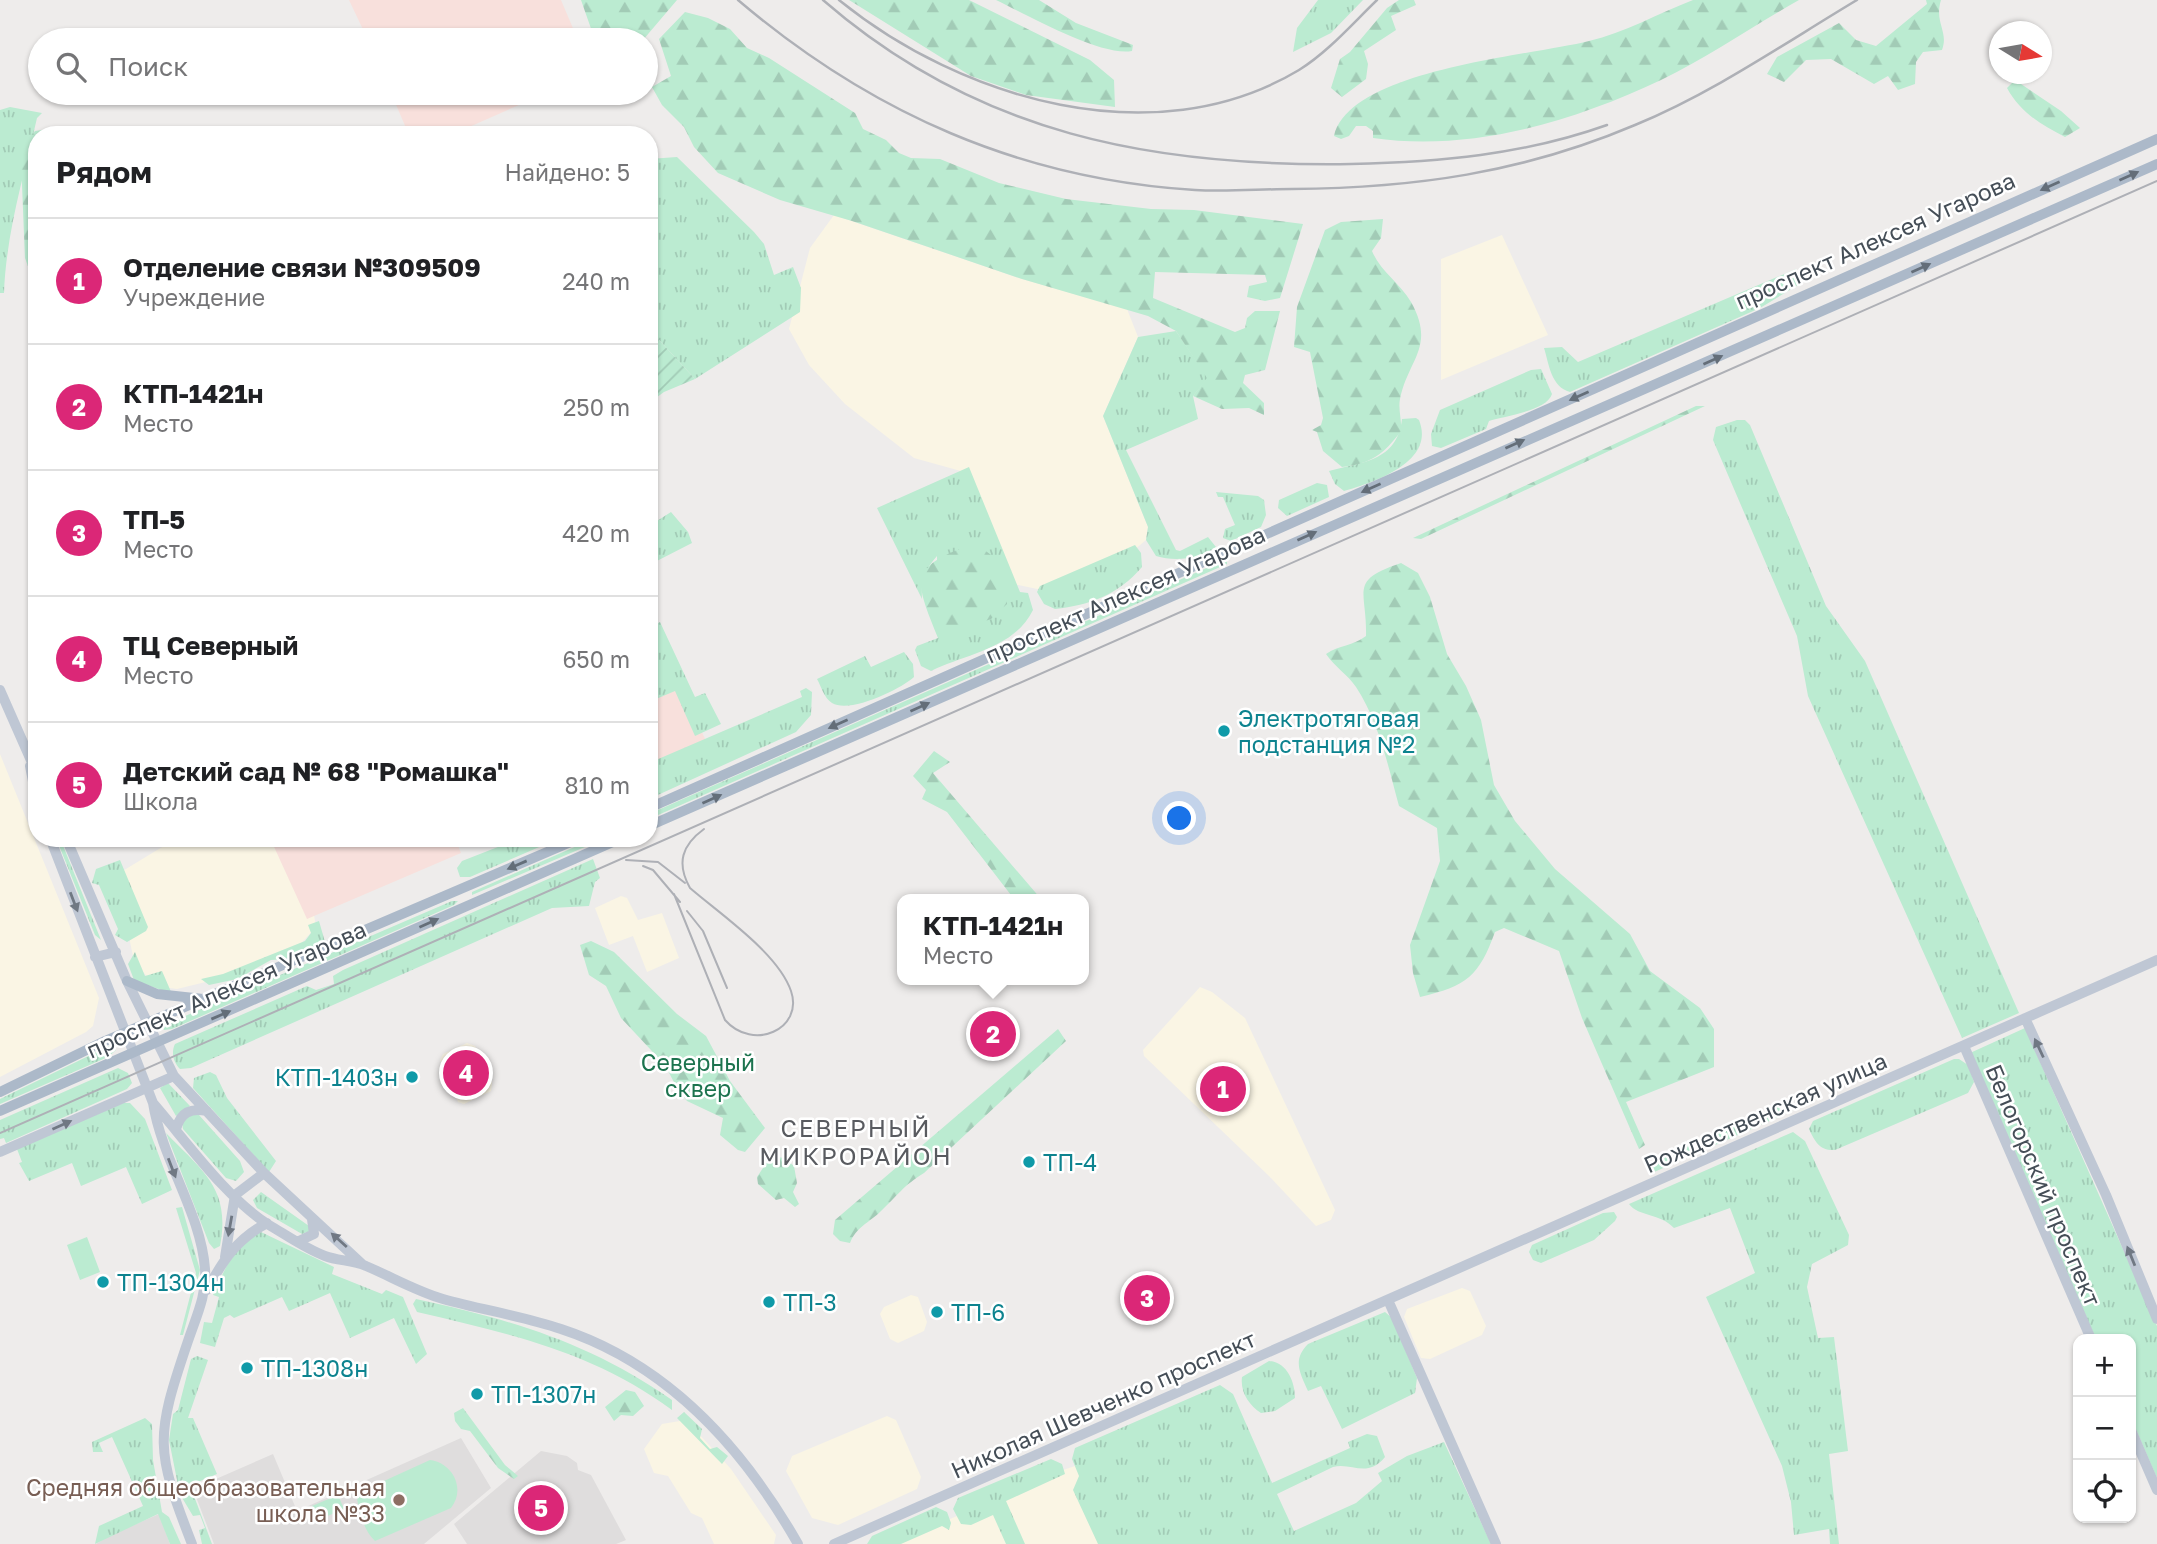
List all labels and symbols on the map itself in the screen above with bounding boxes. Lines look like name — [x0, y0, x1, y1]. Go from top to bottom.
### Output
north arrow — [1989, 21, 2052, 84]
street label: проспект Алексея Угарова — [1731, 166, 2019, 314]
one-way arrow — [2119, 170, 2139, 182]
one-way arrow — [2040, 180, 2060, 192]
one-way arrow — [1911, 262, 1931, 274]
one-way arrow — [1703, 354, 1723, 366]
one-way arrow — [1569, 390, 1589, 402]
one-way arrow — [1505, 438, 1526, 449]
one-way arrow — [1361, 482, 1381, 494]
street label: проспект Алексея Угарова — [981, 520, 1269, 668]
one-way arrow — [1297, 530, 1318, 541]
one-way arrow — [910, 701, 930, 713]
place label: Электротяговая подстанция №2 — [1238, 704, 1419, 758]
one-way arrow — [828, 718, 848, 730]
marker: Электротяговая подстанция №2 — [1216, 723, 1232, 739]
one-way arrow — [702, 793, 722, 805]
your location — [1162, 801, 1196, 835]
one-way arrow — [507, 859, 527, 871]
one-way arrow — [69, 891, 80, 912]
street label: проспект Алексея Угарова — [82, 915, 370, 1063]
one-way arrow — [419, 917, 439, 929]
pin: 2 — [970, 1008, 1016, 1060]
one-way arrow — [211, 1009, 231, 1021]
one-way arrow — [2033, 1038, 2045, 1058]
street label: Рождественская улица — [1639, 1046, 1891, 1178]
pin: 4 — [443, 1047, 489, 1099]
park label: Северный сквер — [641, 1048, 755, 1102]
street label: Белогорский проспект — [1980, 1060, 2108, 1310]
place label: КТП-1403н — [275, 1063, 398, 1091]
pin: 1 — [1200, 1063, 1246, 1115]
marker: КТП-1403н — [404, 1069, 420, 1085]
district label: СЕВЕРНЫЙ МИКРОРАЙОН — [759, 1113, 953, 1170]
one-way arrow — [52, 1119, 73, 1130]
place label: ТП-4 — [1043, 1148, 1097, 1176]
marker: ТП-4 — [1021, 1154, 1037, 1170]
one-way arrow — [166, 1158, 177, 1179]
one-way arrow — [224, 1215, 235, 1237]
one-way arrow — [330, 1232, 348, 1248]
one-way arrow — [2125, 1246, 2136, 1267]
place label: ТП-1304н — [117, 1268, 224, 1296]
pin: 3 — [1124, 1272, 1170, 1324]
marker: ТП-1304н — [95, 1274, 111, 1290]
place label: ТП-3 — [783, 1288, 837, 1316]
marker: ТП-3 — [761, 1294, 777, 1310]
place label: ТП-6 — [951, 1298, 1005, 1326]
marker: ТП-6 — [929, 1304, 945, 1320]
street label: Николая Шевченко проспект — [946, 1324, 1260, 1484]
place label: ТП-1308н — [261, 1354, 368, 1382]
marker: ТП-1308н — [239, 1360, 255, 1376]
place label: ТП-1307н — [491, 1380, 596, 1408]
marker: ТП-1307н — [469, 1386, 485, 1402]
place label: Средняя общеобразовательная школа №33 — [26, 1473, 385, 1527]
pin: 5 — [518, 1482, 564, 1534]
marker: Средняя общеобразовательная школа №33 — [391, 1492, 407, 1508]

